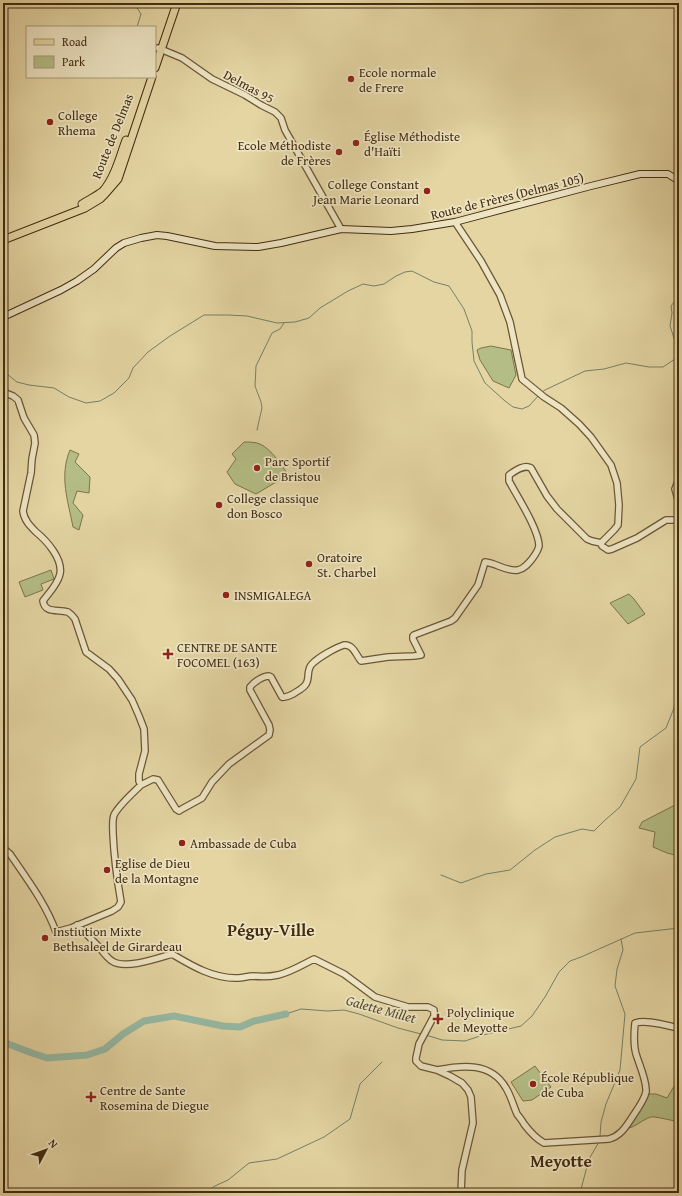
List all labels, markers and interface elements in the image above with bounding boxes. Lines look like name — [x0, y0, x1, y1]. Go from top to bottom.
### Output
legend — [26, 26, 156, 78]
text: Road — [62, 33, 88, 50]
text: Park — [62, 53, 86, 70]
place label: Ecole normale de Frere — [359, 63, 436, 97]
street label: Delmas 95 — [220, 65, 277, 108]
marker: Ecole normale de Frere — [346, 74, 356, 84]
street label: Route de Delmas — [87, 91, 138, 182]
place label: College Rhema — [58, 106, 98, 140]
marker: College Rhema — [45, 117, 55, 127]
place label: Église Méthodiste d'Haïti — [364, 127, 460, 161]
place label: Ecole Méthodiste de Frères — [238, 136, 331, 170]
marker: Église Méthodiste d'Haïti — [351, 138, 361, 148]
marker: Ecole Méthodiste de Frères — [334, 147, 344, 157]
street label: Route de Frères (Delmas 105) — [429, 168, 586, 225]
place label: College Constant Jean Marie Leonard — [311, 175, 419, 209]
marker: College Constant Jean Marie Leonard — [422, 186, 432, 196]
place label: Parc Sportif de Bristou — [265, 452, 332, 486]
marker: Parc Sportif de Bristou — [252, 463, 262, 473]
place label: College classique don Bosco — [227, 489, 319, 523]
marker: College classique don Bosco — [214, 500, 224, 510]
place label: Oratoire St. Charbel — [317, 548, 377, 582]
marker: Oratoire St. Charbel — [304, 559, 314, 569]
place label: INSMIGALEGA — [234, 586, 312, 605]
marker: INSMIGALEGA — [221, 590, 231, 600]
place label: CENTRE DE SANTE FOCOMEL (163) — [177, 638, 278, 672]
marker: CENTRE DE SANTE FOCOMEL (163) — [162, 648, 174, 660]
place label: Ambassade de Cuba — [190, 834, 297, 853]
marker: Ambassade de Cuba — [177, 838, 187, 848]
place label: Eglise de Dieu de la Montagne — [115, 854, 199, 888]
marker: Eglise de Dieu de la Montagne — [102, 865, 112, 875]
district label: Péguy-Ville — [227, 917, 315, 942]
place label: Instiution Mixte Bethsaleel de Girardeau — [53, 922, 182, 956]
marker: Instiution Mixte Bethsaleel de Girardeau — [40, 933, 50, 943]
water label: Galette Millet — [344, 990, 419, 1028]
place label: Polyclinique de Meyotte — [447, 1003, 515, 1037]
marker: Polyclinique de Meyotte — [432, 1013, 444, 1025]
place label: École République de Cuba — [541, 1068, 634, 1102]
marker: École République de Cuba — [528, 1079, 538, 1089]
place label: Centre de Sante Rosemina de Diegue — [100, 1081, 209, 1115]
marker: Centre de Sante Rosemina de Diegue — [85, 1091, 97, 1103]
north arrow — [26, 1130, 66, 1170]
text: N — [45, 1135, 62, 1152]
district label: Meyotte — [530, 1148, 592, 1173]

